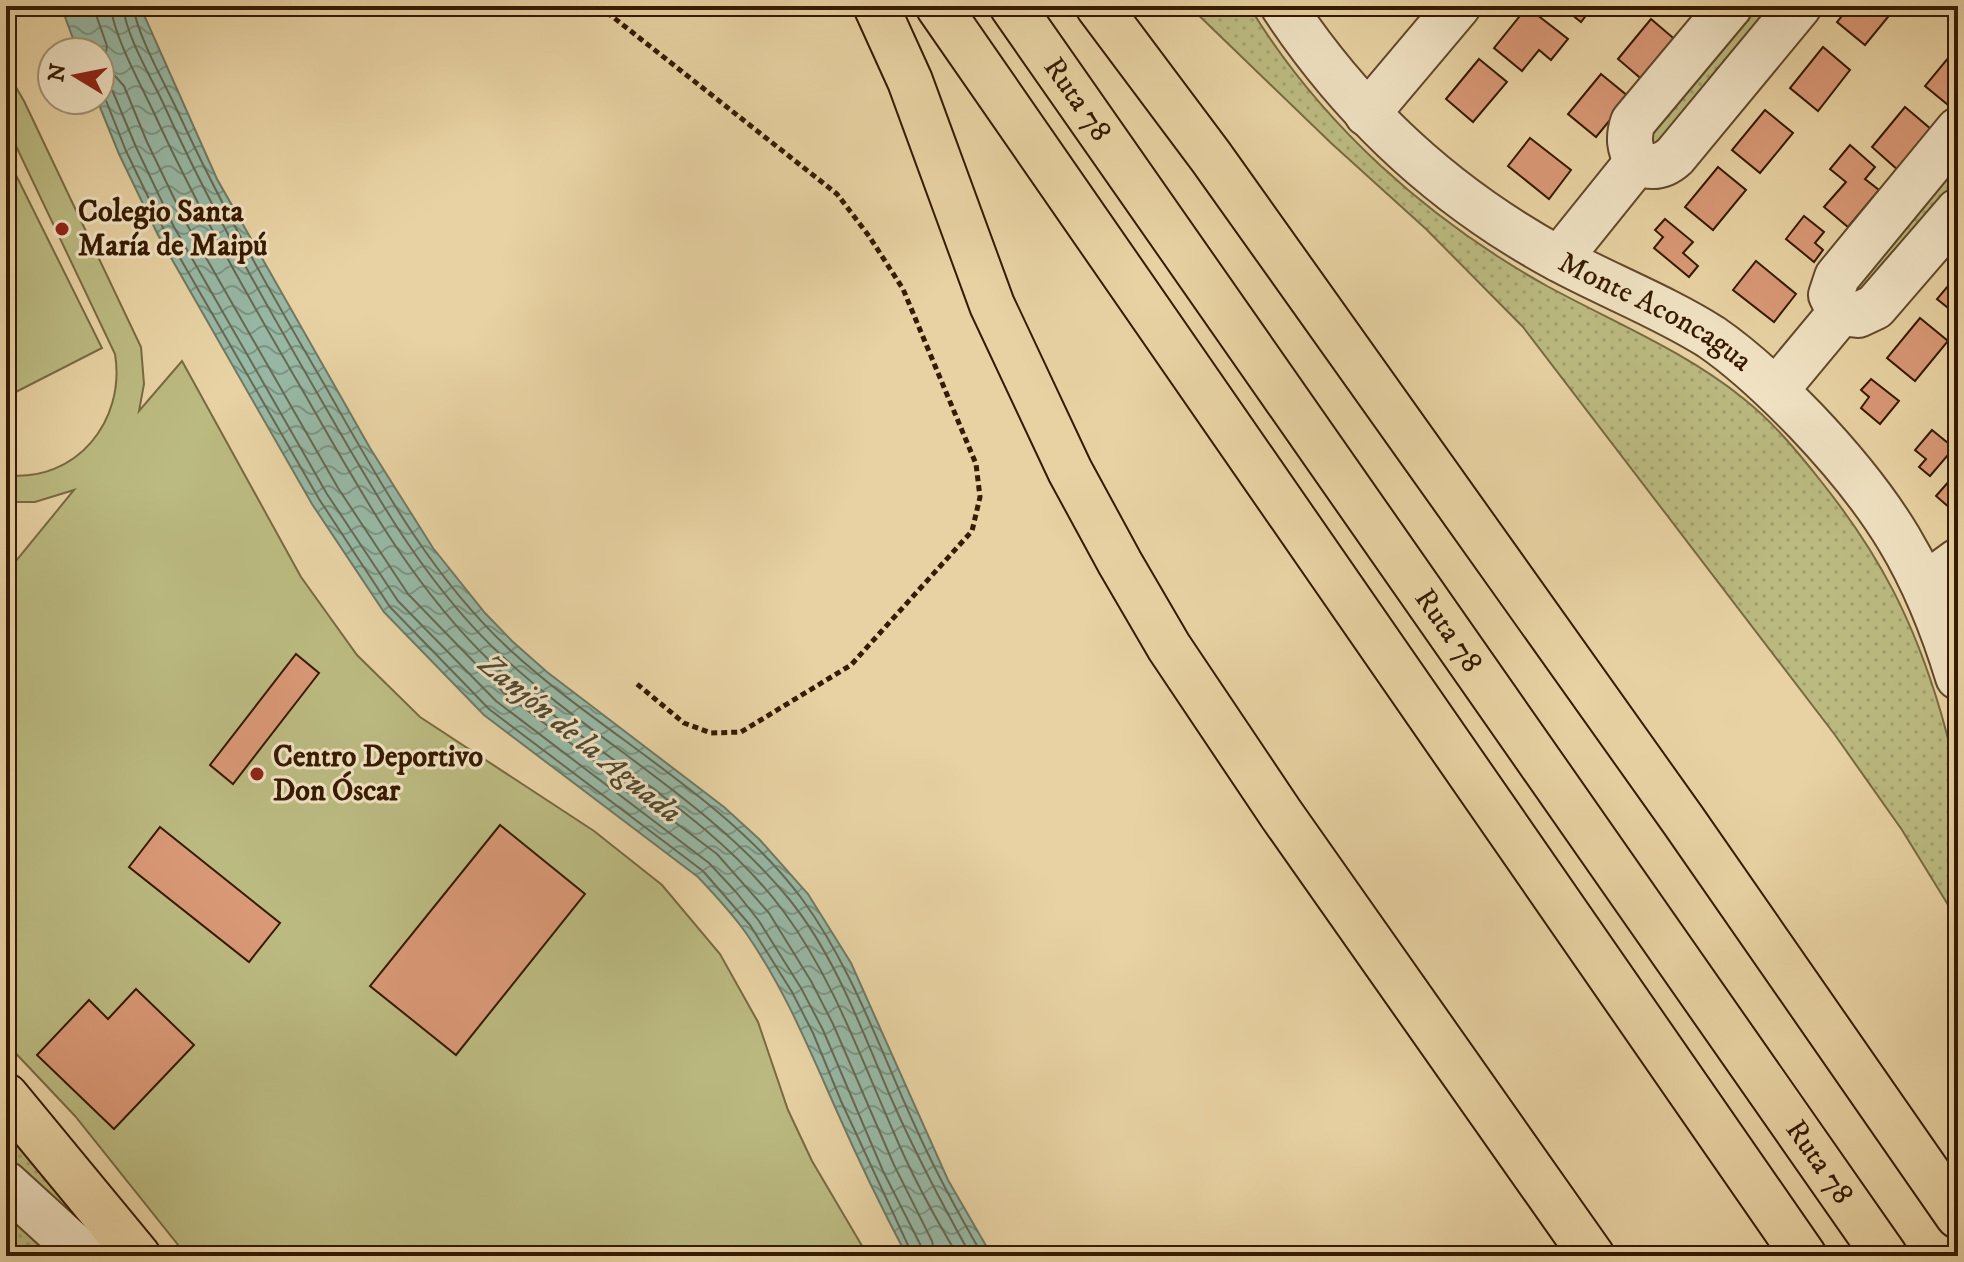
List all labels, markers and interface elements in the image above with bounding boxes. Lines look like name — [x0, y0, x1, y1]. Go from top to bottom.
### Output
north arrow — [36, 36, 116, 116]
street label: Ruta 78 — [1035, 50, 1119, 149]
text: N — [43, 62, 73, 84]
place label: Colegio Santa María de Maipú — [78, 194, 268, 265]
marker: Colegio Santa María de Maipú — [53, 220, 71, 238]
street label: Monte Aconcagua — [1552, 244, 1760, 380]
street label: Ruta 78 — [1406, 582, 1490, 680]
water label: Zanjón de la Aguada — [469, 644, 689, 833]
place label: Centro Deportivo Don Óscar — [273, 739, 483, 810]
marker: Centro Deportivo Don Óscar — [248, 765, 266, 783]
street label: Ruta 78 — [1777, 1113, 1861, 1211]

